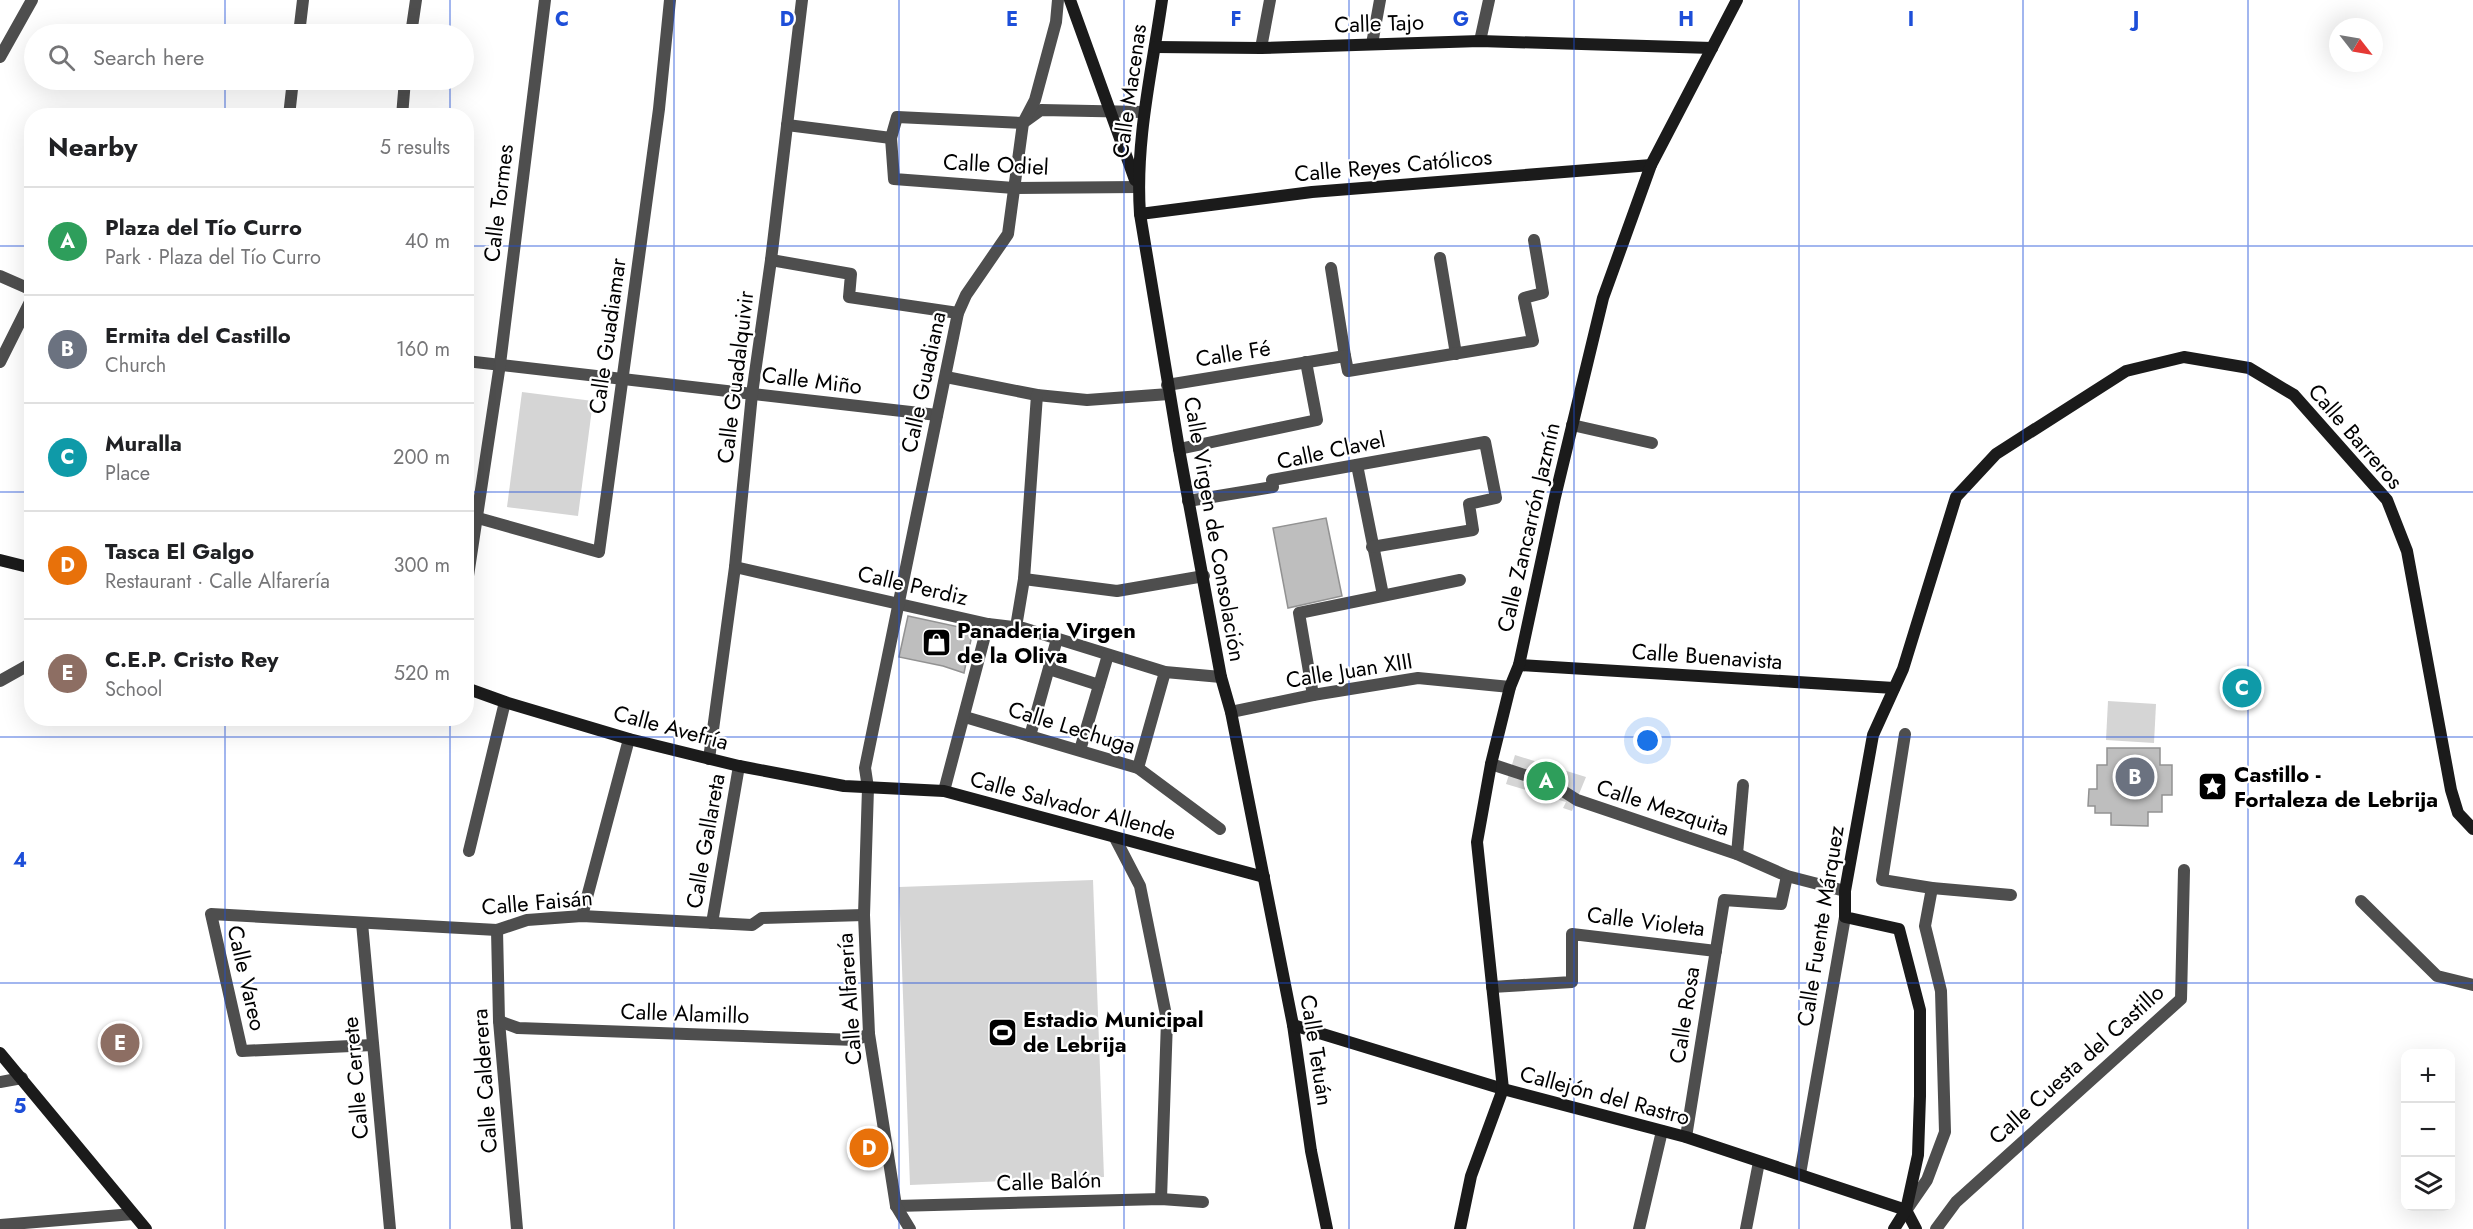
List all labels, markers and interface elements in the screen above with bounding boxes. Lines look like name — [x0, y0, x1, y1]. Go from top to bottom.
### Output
text: C — [555, 5, 569, 34]
text: D — [780, 5, 794, 34]
text: E — [1006, 5, 1018, 34]
text: F — [1230, 5, 1242, 34]
street label: Calle Tajo — [1334, 5, 1424, 41]
text: G — [1453, 5, 1469, 34]
text: H — [1678, 5, 1694, 34]
text: I — [1908, 5, 1914, 34]
text: J — [2129, 5, 2139, 34]
north arrow — [2329, 18, 2383, 72]
street label: Calle Macenas — [1104, 22, 1154, 160]
search box — [24, 24, 474, 90]
icon: search — [45, 41, 78, 74]
text: Search here — [93, 41, 204, 73]
text: Nearby — [48, 128, 137, 166]
text: 5 results — [380, 133, 450, 162]
street label: Calle Reyes Católicos — [1293, 140, 1493, 190]
street label: Calle Tormes — [475, 142, 521, 264]
street label: Calle Odiel — [942, 145, 1050, 183]
text: Plaza del Tío Curro — [105, 211, 302, 243]
text: A — [60, 227, 75, 256]
text: 40 m — [405, 227, 450, 256]
text: Park · Plaza del Tío Curro — [105, 243, 321, 272]
street label: Calle Guadiamar — [580, 256, 634, 416]
street label: Calle Guadalquivir — [709, 288, 762, 465]
street label: Calle Guadiana — [892, 308, 954, 456]
text: Ermita del Castillo — [105, 319, 291, 351]
street label: Calle Fé — [1193, 331, 1273, 375]
text: B — [61, 335, 74, 364]
text: 160 m — [396, 335, 450, 364]
text: Church — [105, 351, 166, 380]
street label: Calle Miño — [760, 358, 864, 402]
street label: Calle Barreros — [2301, 376, 2411, 496]
street label: Calle Virgen de Consolación — [1176, 394, 1254, 664]
street label: Calle Zancarrón Jazmín — [1488, 419, 1568, 635]
street label: Calle Clavel — [1274, 423, 1388, 477]
text: Muralla — [105, 427, 182, 459]
text: C — [60, 443, 75, 472]
text: 200 m — [393, 443, 450, 472]
text: Place — [105, 459, 150, 488]
text: Tasca El Galgo — [105, 535, 254, 567]
text: D — [60, 551, 75, 580]
text: 300 m — [393, 551, 450, 580]
street label: Calle Perdiz — [855, 557, 971, 613]
text: Restaurant · Calle Alfarería — [105, 567, 330, 596]
place label: Panaderia Virgen de la Oliva — [957, 614, 1136, 671]
shop icon: Panaderia Virgen de la Oliva — [920, 627, 952, 659]
street label: Calle Buenavista — [1631, 635, 1783, 677]
text: C.E.P. Cristo Rey — [105, 643, 279, 675]
street label: Calle Juan XIII — [1283, 644, 1415, 696]
text: E — [61, 659, 74, 688]
text: 520 m — [394, 659, 450, 688]
pin: C — [2222, 666, 2262, 710]
text: School — [105, 675, 162, 704]
street label: Calle Lechuga — [1004, 692, 1140, 762]
street label: Calle Avefría — [610, 696, 732, 758]
your location — [1633, 726, 1662, 755]
pin: B — [2116, 754, 2154, 800]
pin: A — [1526, 758, 1566, 804]
place label: Castillo - Fortaleza de Lebrija — [2234, 758, 2438, 815]
street label: Calle Salvador Allende — [967, 762, 1179, 848]
street label: Calle Mezquita — [1592, 770, 1734, 844]
street label: Calle Gallareta — [677, 771, 733, 911]
place icon: Castillo - Fortaleza de Lebrija — [2197, 771, 2229, 803]
street label: Calle Fuente Márquez — [1788, 823, 1852, 1029]
text: 4 — [13, 846, 27, 875]
street label: Calle Faisán — [480, 881, 594, 923]
street label: Calle Violeta — [1585, 898, 1707, 944]
street label: Calle Vareo — [219, 922, 275, 1034]
street label: Calle Alfarería — [828, 932, 870, 1066]
street label: Calle Rosa — [1661, 964, 1707, 1066]
street label: Calle Cuesta del Castillo — [1981, 976, 2171, 1152]
street label: Calle Tetuán — [1292, 992, 1342, 1108]
street label: Calle Alamillo — [620, 995, 750, 1031]
place label: Estadio Municipal de Lebrija — [1023, 1003, 1204, 1060]
street label: Calle Calderera — [463, 1008, 505, 1154]
street label: Calle Cerrete — [334, 1015, 376, 1141]
sports icon: Estadio Municipal de Lebrija — [986, 1016, 1018, 1048]
pin: E — [100, 1020, 140, 1066]
map controls — [2401, 1049, 2455, 1211]
button: + — [2401, 1049, 2455, 1103]
street label: Callejón del Rastro — [1517, 1057, 1693, 1133]
text: 5 — [14, 1092, 27, 1121]
button: − — [2401, 1103, 2455, 1157]
pin: D — [850, 1126, 888, 1170]
button: layers — [2401, 1157, 2455, 1211]
street label: Calle Balón — [996, 1163, 1102, 1199]

